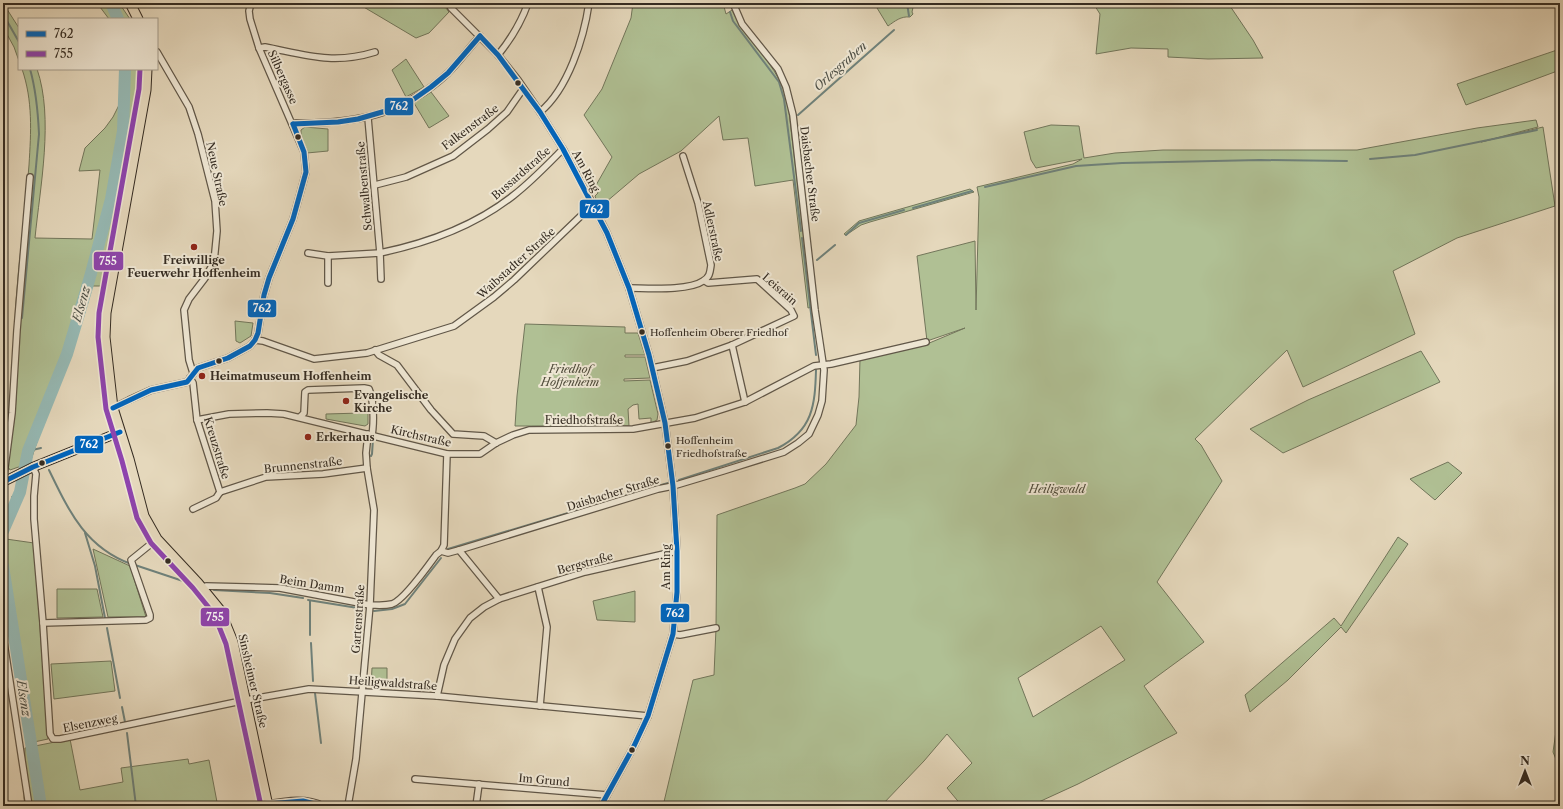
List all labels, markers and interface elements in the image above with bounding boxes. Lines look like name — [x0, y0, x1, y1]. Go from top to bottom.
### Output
legend — [18, 18, 158, 70]
text: 762 — [54, 26, 74, 41]
water label: Orlesgraben — [810, 38, 870, 94]
text: 755 — [54, 46, 73, 61]
street label: Silbergasse — [265, 48, 301, 106]
unlabelled marker — [513, 78, 523, 88]
line badge: 762 — [384, 97, 414, 116]
text: 762 — [390, 99, 409, 113]
street label: Falkenstraße — [439, 101, 501, 153]
street label: Daisbacher Straße — [797, 125, 823, 223]
unlabelled marker — [293, 132, 303, 142]
street label: Neue Straße — [203, 141, 231, 207]
street label: Schwalbenstraße — [353, 141, 375, 231]
street label: Bussardstraße — [489, 143, 553, 203]
street label: Am Ring — [569, 147, 603, 195]
street label: Adlerstraße — [700, 198, 726, 263]
line badge: 762 — [579, 199, 610, 219]
text: 762 — [585, 202, 604, 216]
street label: Waibstadter Straße — [473, 224, 558, 302]
marker: Freiwillige Feuerwehr Hoffenheim — [189, 242, 199, 252]
line badge: 755 — [93, 251, 124, 271]
place label: Freiwillige Feuerwehr Hoffenheim — [127, 253, 261, 280]
text: 755 — [99, 254, 117, 268]
street label: Leisrain — [760, 270, 801, 308]
water label: Elsenz — [68, 284, 93, 325]
line badge: 762 — [247, 299, 277, 318]
text: 762 — [253, 301, 272, 315]
place label: Hoffenheim Oberer Friedhof — [650, 326, 789, 339]
marker: Hoffenheim Oberer Friedhof — [637, 327, 647, 337]
unlabelled marker — [214, 356, 224, 366]
park label: Friedhof Hoffenheim — [540, 362, 599, 389]
place label: Heimatmuseum Hoffenheim — [210, 369, 371, 383]
marker: Heimatmuseum Hoffenheim — [197, 371, 207, 381]
place label: Evangelische Kirche — [354, 388, 429, 415]
marker: Evangelische Kirche — [341, 396, 351, 406]
street label: Friedhofstraße — [545, 413, 623, 427]
street label: Kreuzstraße — [201, 415, 233, 481]
street label: Kirchstraße — [389, 422, 453, 450]
place label: Erkerhaus — [316, 430, 375, 444]
marker: Erkerhaus — [303, 432, 313, 442]
place label: Hoffenheim Friedhofstraße — [676, 434, 748, 460]
line badge: 762 — [74, 435, 104, 454]
text: 762 — [80, 437, 99, 451]
marker: Hoffenheim Friedhofstraße — [663, 441, 673, 451]
street label: Brunnenstraße — [263, 454, 343, 476]
unlabelled marker — [37, 458, 47, 468]
street label: Daisbacher Straße — [565, 472, 661, 514]
park label: Heiligwald — [1028, 482, 1087, 496]
street label: Am Ring — [659, 544, 673, 591]
street label: Bergstraße — [556, 549, 614, 577]
unlabelled marker — [163, 556, 173, 566]
street label: Beim Damm — [279, 572, 346, 596]
street label: Gartenstraße — [349, 584, 367, 654]
line badge: 762 — [660, 603, 690, 623]
text: 762 — [666, 606, 685, 620]
line badge: 755 — [200, 607, 230, 627]
text: 755 — [206, 610, 224, 624]
street label: Sinsheimer Straße — [235, 632, 271, 730]
street label: Heiligwaldstraße — [348, 673, 438, 693]
water label: Elsenz — [14, 678, 34, 718]
street label: Elsenzweg — [62, 711, 119, 735]
unlabelled marker — [627, 745, 637, 755]
north arrow — [1505, 751, 1545, 791]
text: N — [1520, 754, 1530, 768]
street label: Im Grund — [518, 771, 570, 789]

